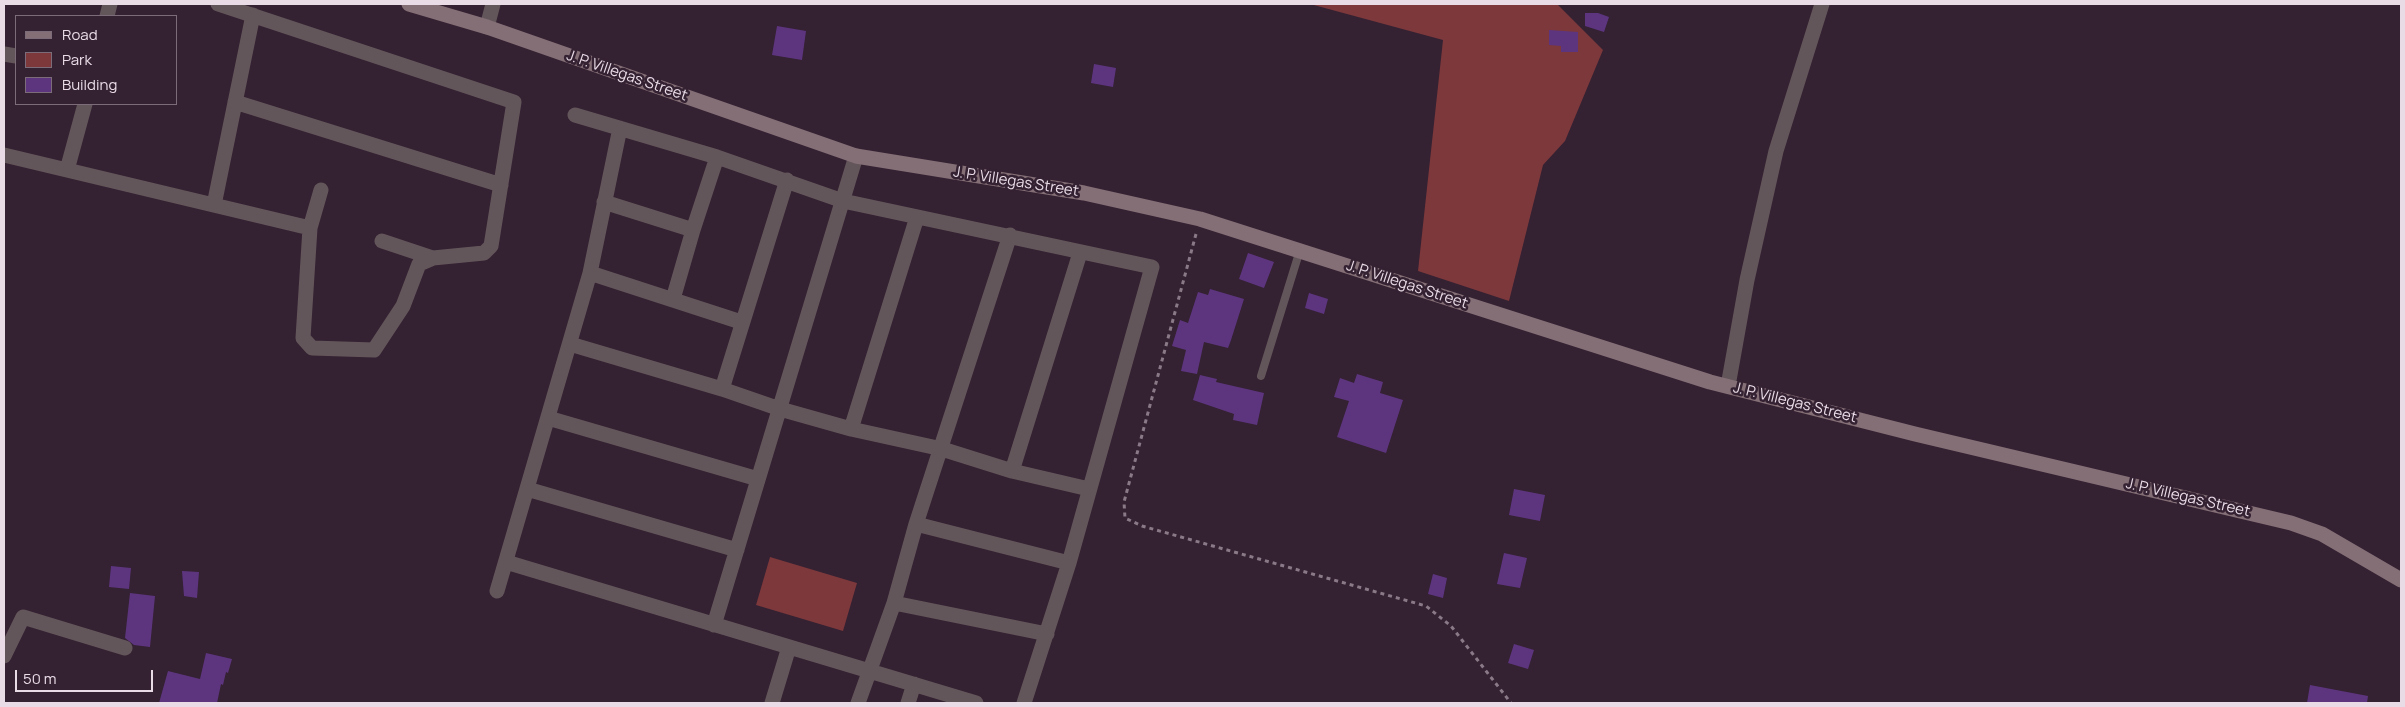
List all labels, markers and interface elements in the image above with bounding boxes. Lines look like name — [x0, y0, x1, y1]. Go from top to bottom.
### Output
legend — [15, 15, 178, 105]
text: Road — [62, 24, 98, 45]
street label: J. P. Villegas Street — [564, 47, 690, 105]
text: Park — [62, 49, 92, 70]
text: Building — [62, 74, 117, 95]
street label: J. P. Villegas Street — [952, 163, 1080, 201]
street label: J. P. Villegas Street — [1344, 257, 1470, 313]
street label: J. P. Villegas Street — [1731, 379, 1859, 427]
street label: J. P. Villegas Street — [2124, 475, 2252, 521]
scale bar — [18, 660, 155, 692]
text: 50 m — [23, 668, 57, 689]

